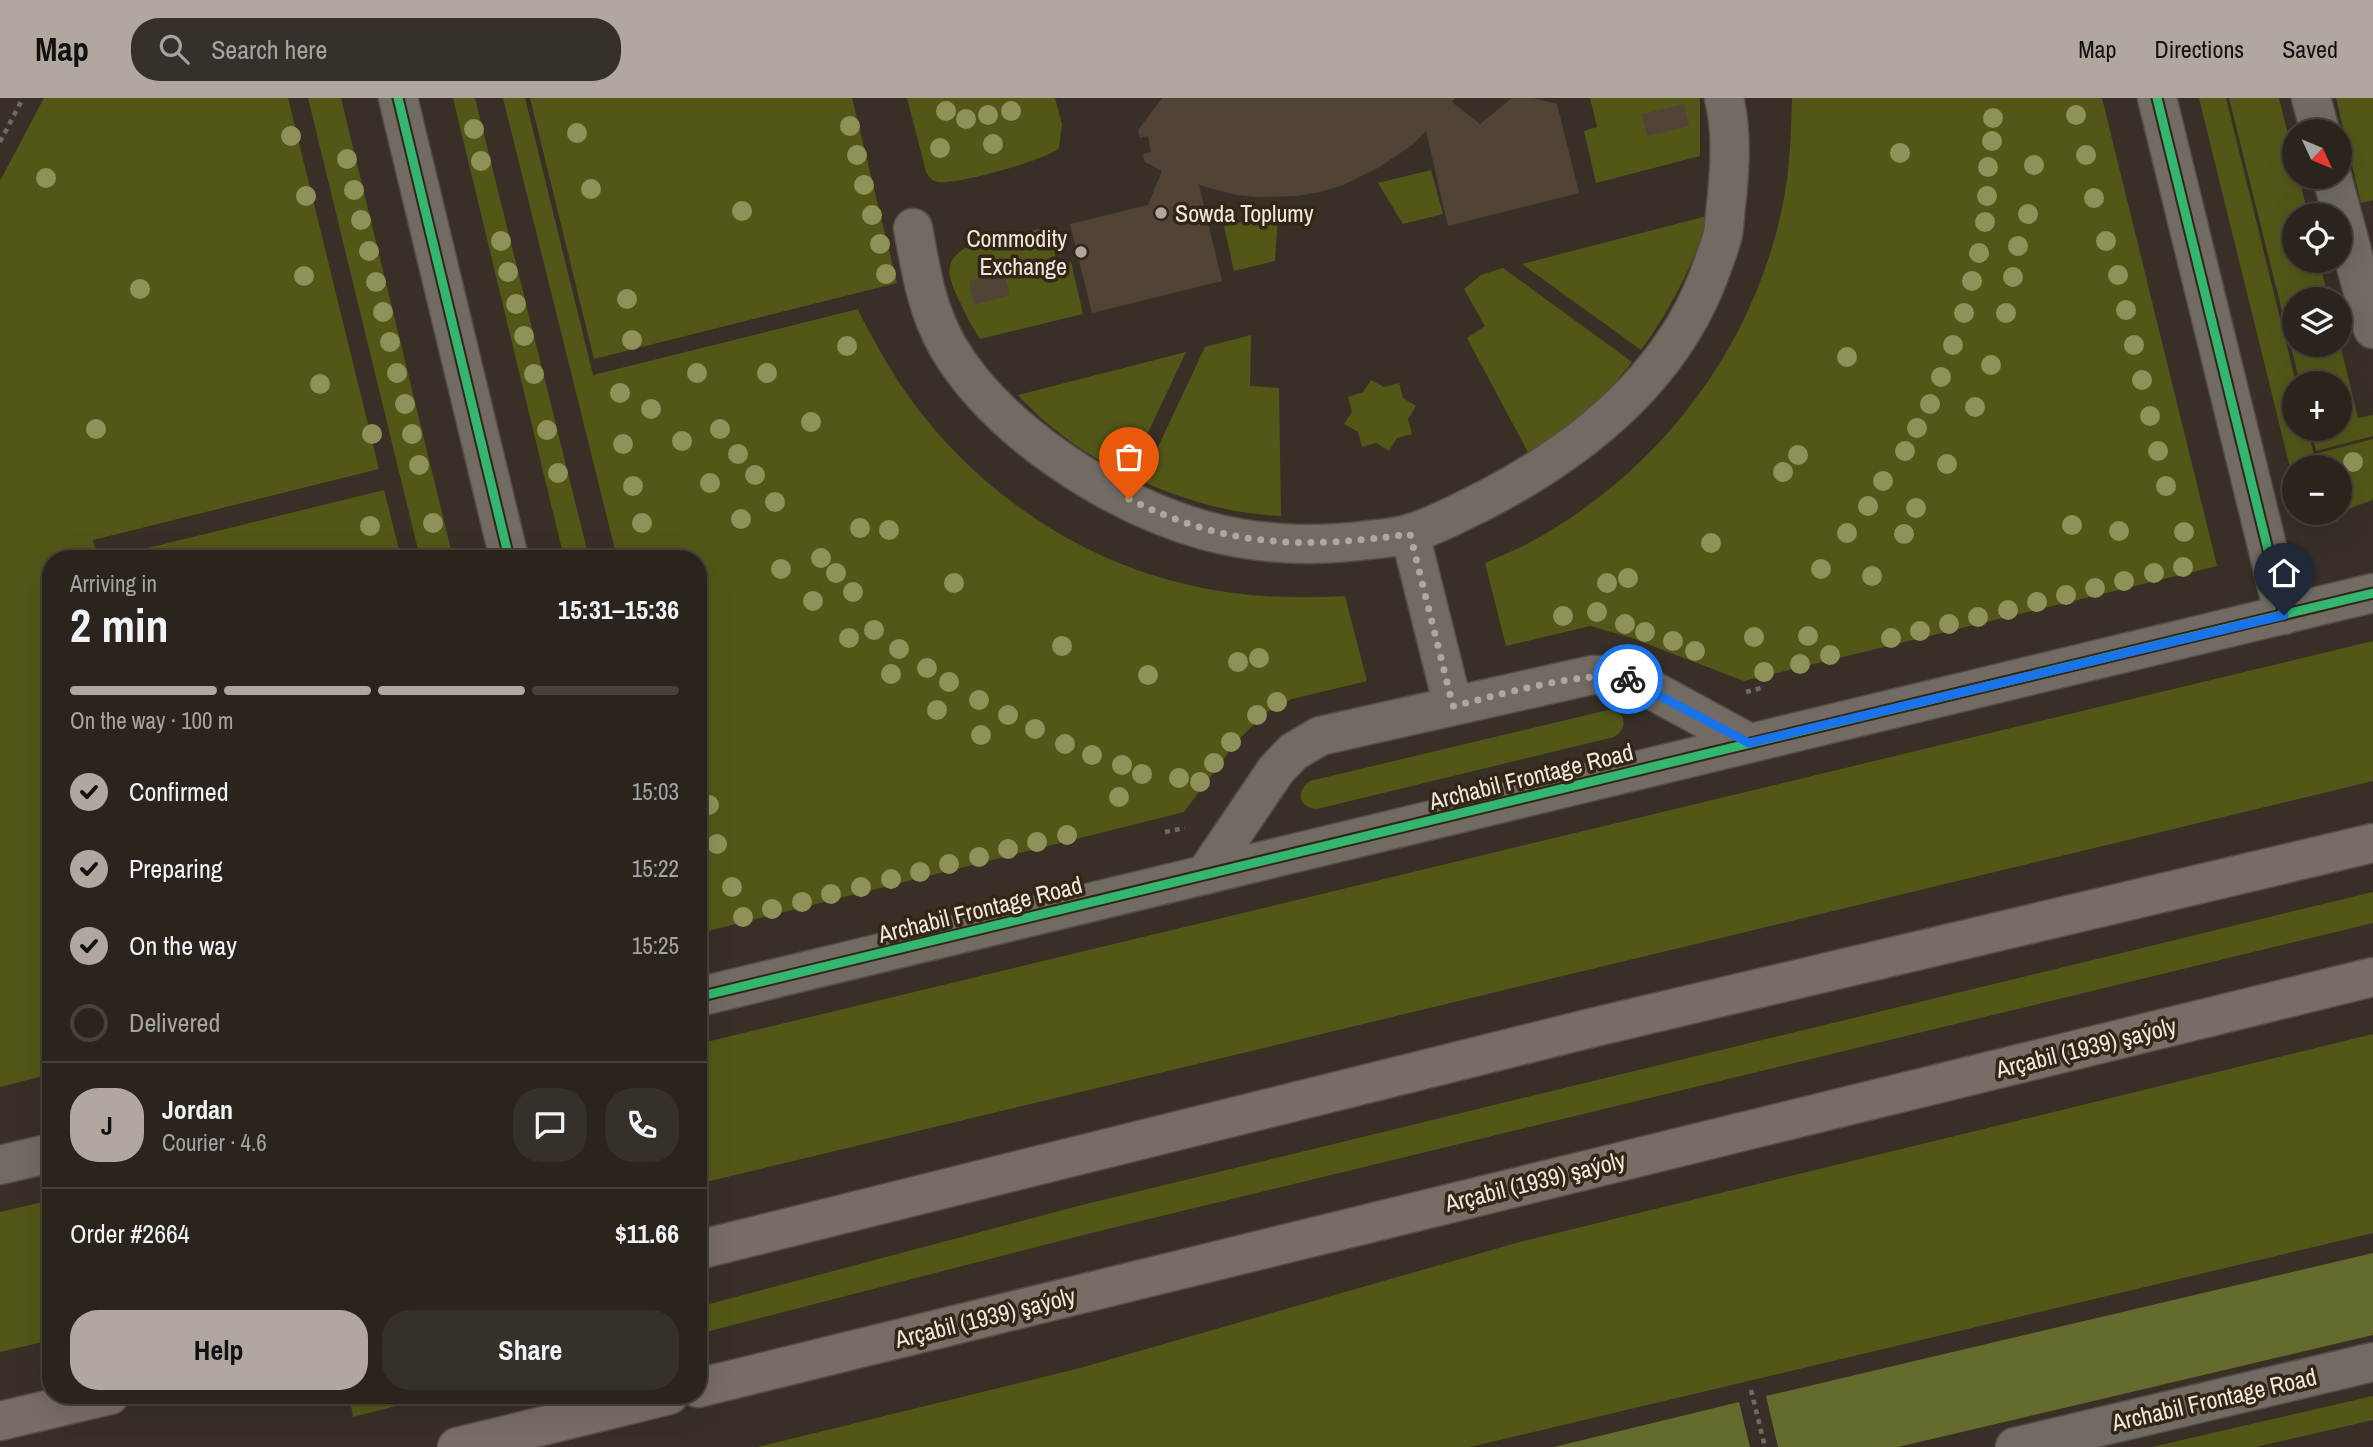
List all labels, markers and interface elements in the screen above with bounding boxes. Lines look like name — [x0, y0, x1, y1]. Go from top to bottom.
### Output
search box — [131, 18, 621, 81]
text: Map — [35, 27, 89, 71]
icon: search — [155, 30, 193, 68]
text: Search here — [211, 32, 327, 67]
text: Map — [2078, 33, 2116, 65]
text: Directions — [2154, 33, 2244, 65]
text: Saved — [2282, 33, 2338, 65]
north arrow — [2282, 119, 2352, 189]
map controls — [2282, 119, 2352, 525]
place label: Sowda Toplumy — [1175, 197, 1314, 229]
button: locate — [2282, 203, 2352, 273]
marker: Sowda Toplumy — [1153, 205, 1169, 221]
place label: Commodity Exchange — [966, 222, 1067, 282]
marker: Commodity Exchange — [1073, 244, 1089, 260]
button: layers — [2282, 287, 2352, 357]
button: + — [2282, 371, 2352, 441]
pin — [1099, 427, 1159, 499]
icon: bag — [1110, 438, 1148, 476]
button: − — [2282, 455, 2352, 525]
pin — [2254, 543, 2314, 615]
icon: home — [2265, 554, 2303, 592]
text: Arriving in — [70, 568, 157, 599]
text: 15:31–15:36 — [558, 592, 679, 627]
text: 2 min — [70, 594, 169, 656]
courier — [1593, 644, 1663, 714]
icon: bike — [1609, 660, 1647, 698]
text: On the way · 100 m — [70, 705, 234, 736]
street label: Archabil Frontage Road — [1425, 735, 1636, 817]
icon: check — [70, 773, 108, 811]
text: Confirmed — [129, 774, 229, 809]
text: 15:03 — [632, 776, 679, 807]
icon: check — [70, 850, 108, 888]
text: Preparing — [129, 851, 223, 886]
text: 15:22 — [632, 853, 679, 884]
street label: Archabil Frontage Road — [874, 868, 1085, 950]
icon: check — [70, 927, 108, 965]
text: On the way — [129, 928, 237, 963]
text: 15:25 — [632, 930, 679, 961]
text: Delivered — [129, 1005, 220, 1040]
street label: Arçabil (1939) şaýoly — [1991, 1009, 2180, 1085]
button: chat — [513, 1088, 587, 1162]
button: phone — [605, 1088, 679, 1162]
text: Jordan — [162, 1092, 233, 1127]
text: J — [101, 1108, 113, 1143]
text: Courier · 4.6 — [162, 1127, 267, 1158]
street label: Arçabil (1939) şaýoly — [1440, 1143, 1629, 1219]
text: Order #2664 — [70, 1216, 190, 1251]
text: $11.66 — [615, 1216, 679, 1251]
street label: Arçabil (1939) şaýoly — [890, 1279, 1079, 1355]
button: Help — [70, 1310, 368, 1390]
button: Share — [382, 1310, 679, 1390]
street label: Archabil Frontage Road — [2108, 1360, 2319, 1438]

